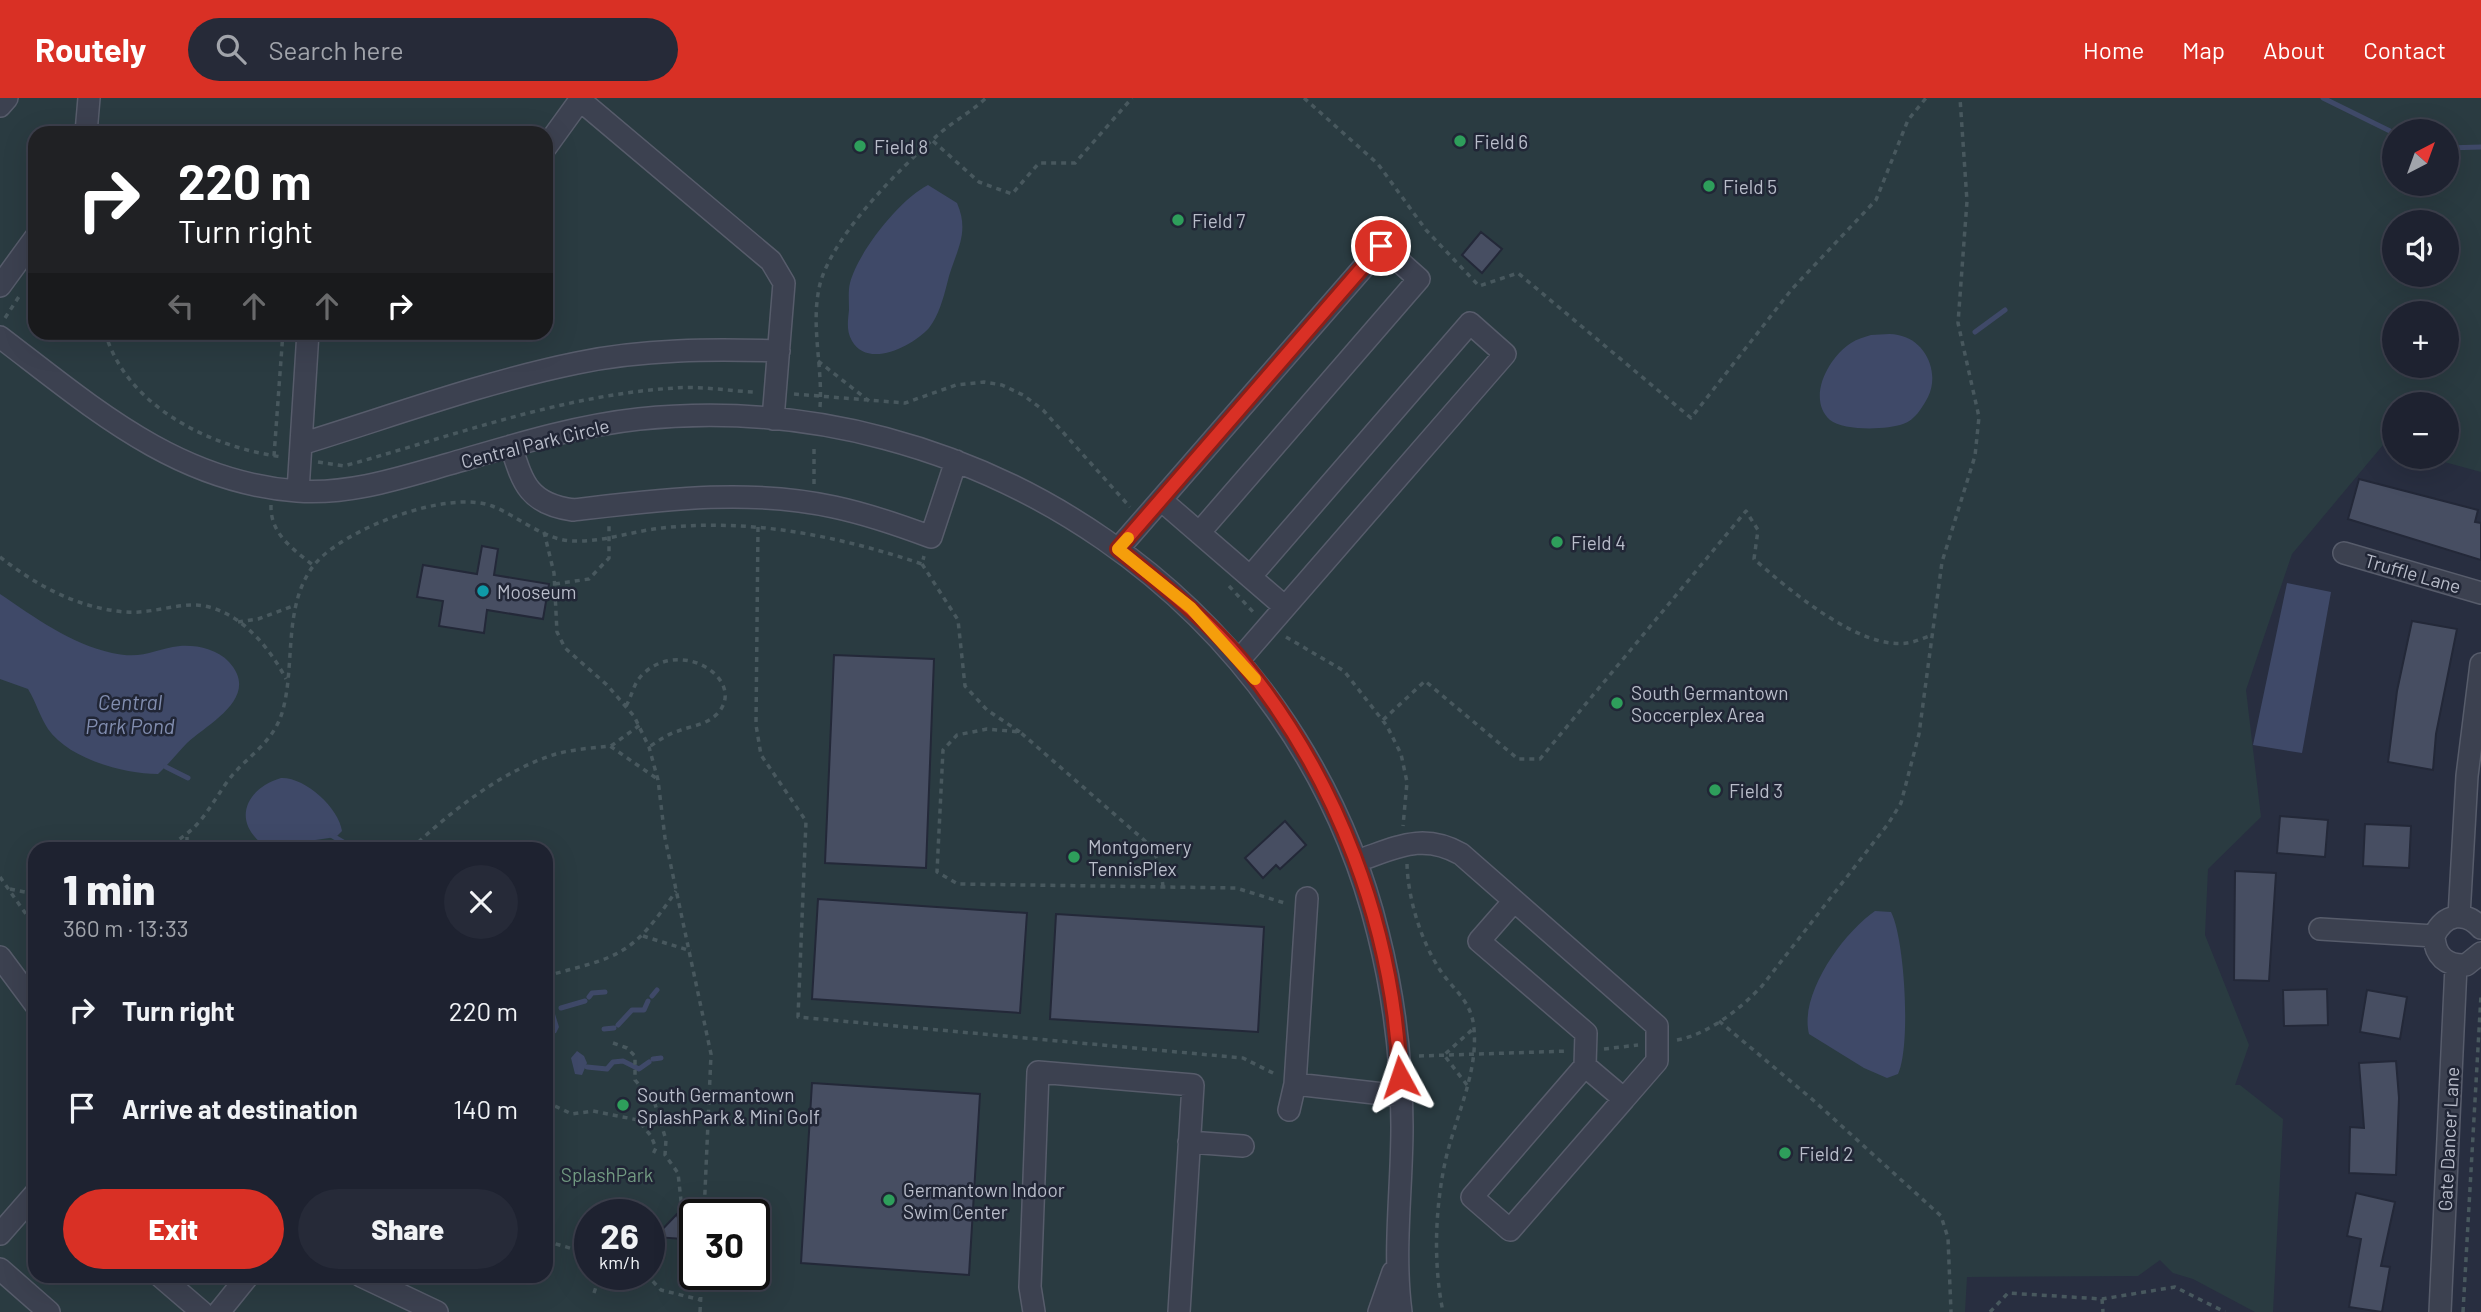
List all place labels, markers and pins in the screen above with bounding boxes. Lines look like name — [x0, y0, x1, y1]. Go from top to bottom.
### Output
place label: Field 6 — [1474, 130, 1528, 153]
marker: Field 6 — [1452, 133, 1468, 149]
place label: Field 8 — [874, 135, 928, 158]
marker: Field 8 — [852, 138, 868, 154]
place label: Field 5 — [1723, 175, 1777, 198]
marker: Field 5 — [1701, 178, 1717, 194]
place label: Field 7 — [1192, 209, 1245, 232]
marker: Field 7 — [1170, 212, 1186, 228]
pin — [1351, 216, 1411, 276]
place label: Field 4 — [1571, 531, 1626, 554]
marker: Field 4 — [1549, 534, 1565, 550]
place label: Mooseum — [497, 580, 576, 603]
marker: Mooseum — [475, 583, 491, 599]
place label: South Germantown Soccerplex Area — [1631, 681, 1788, 726]
marker: South Germantown Soccerplex Area — [1609, 695, 1625, 711]
place label: Field 3 — [1729, 779, 1783, 802]
marker: Field 3 — [1707, 782, 1723, 798]
place label: Montgomery TennisPlex — [1088, 835, 1192, 880]
marker: Montgomery TennisPlex — [1066, 849, 1082, 865]
place label: South Germantown SplashPark & Mini Golf — [637, 1083, 820, 1128]
marker: South Germantown SplashPark & Mini Golf — [615, 1097, 631, 1113]
place label: Field 2 — [1799, 1142, 1854, 1165]
marker: Field 2 — [1777, 1145, 1793, 1161]
place label: Germantown Indoor Swim Center — [903, 1178, 1065, 1223]
marker: Germantown Indoor Swim Center — [881, 1192, 897, 1208]

